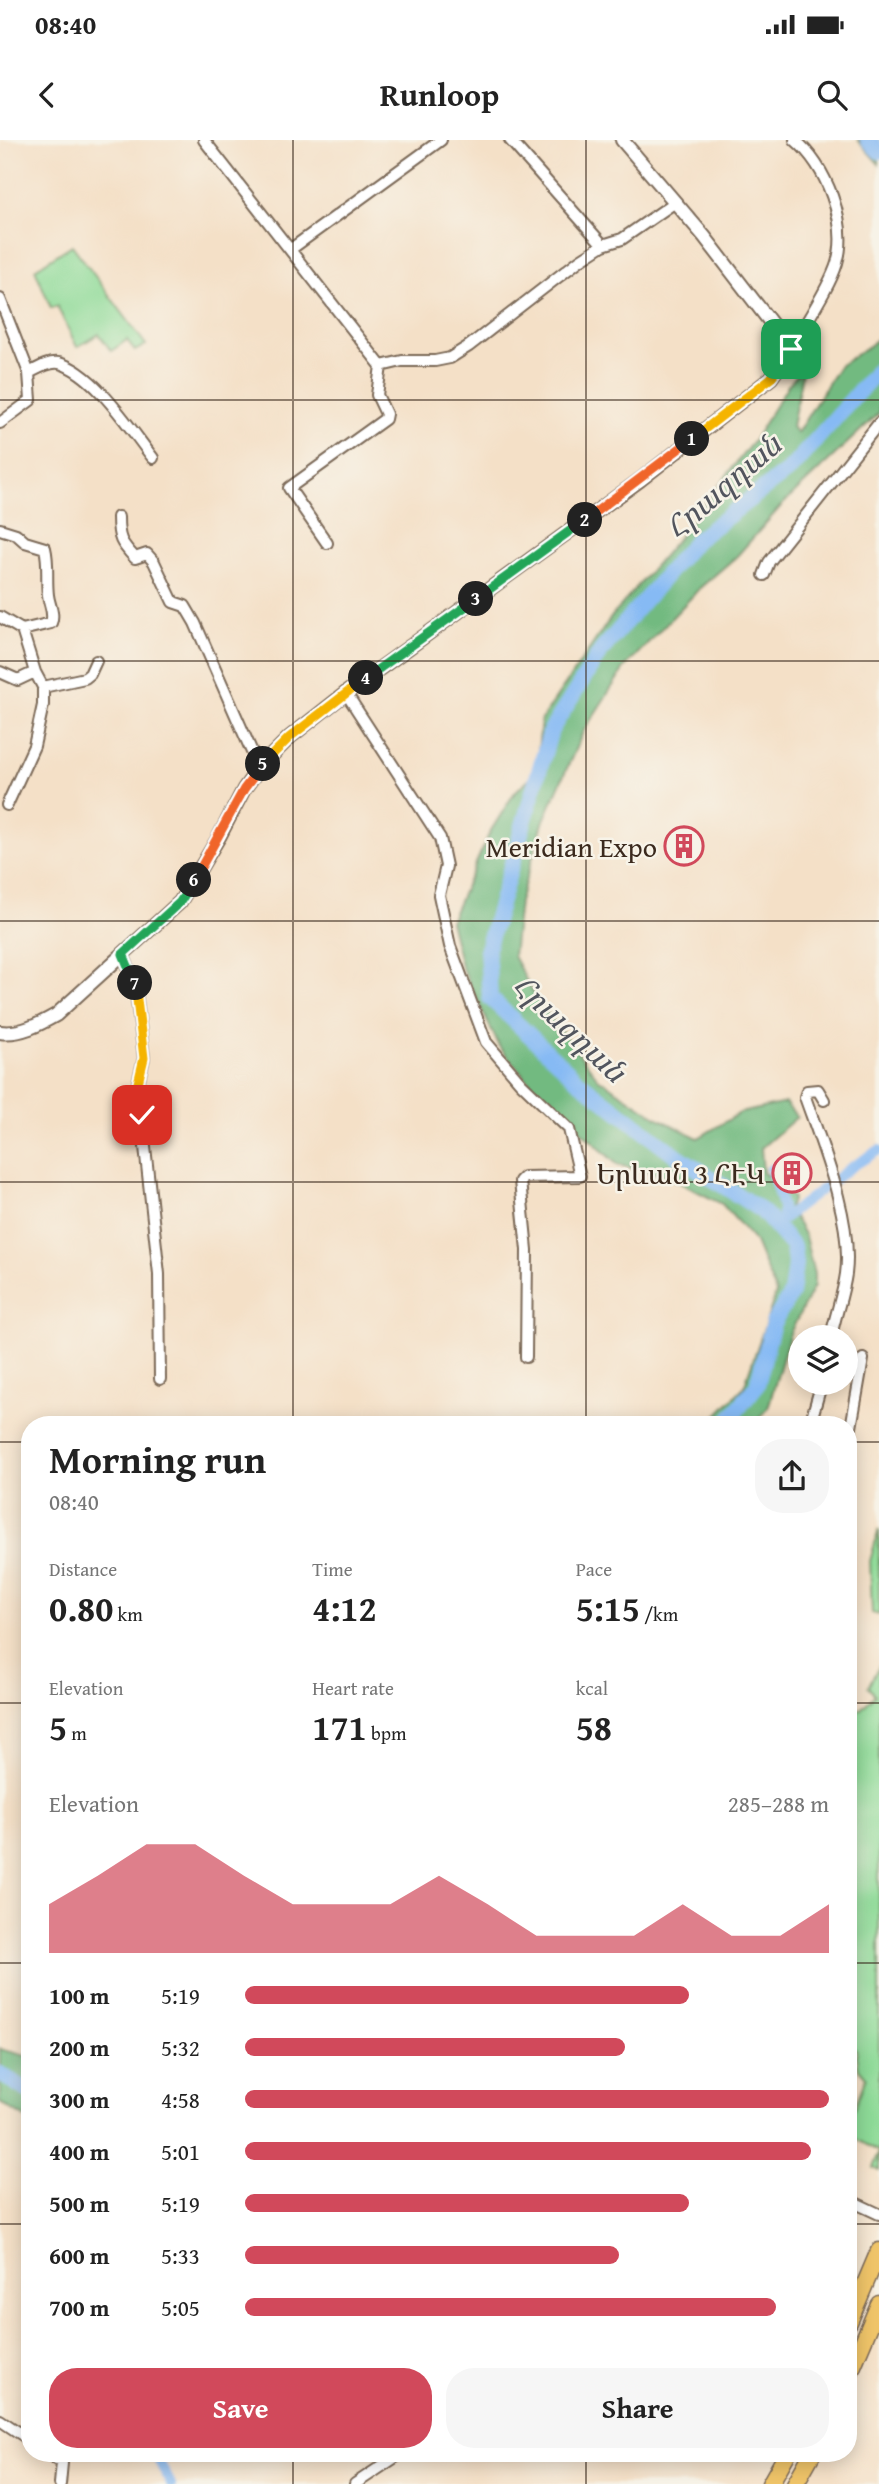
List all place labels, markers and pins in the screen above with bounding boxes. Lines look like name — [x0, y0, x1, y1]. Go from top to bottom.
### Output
pin — [761, 319, 821, 379]
pin: 1 — [674, 422, 710, 456]
pin: 2 — [568, 502, 602, 538]
pin: 3 — [458, 582, 494, 616]
pin: 4 — [348, 660, 384, 696]
pin: 5 — [246, 746, 280, 782]
building icon: Meridian Expo — [663, 825, 705, 867]
place label: Meridian Expo — [486, 826, 657, 867]
pin: 6 — [176, 862, 212, 898]
pin: 7 — [118, 966, 152, 1000]
pin — [112, 1085, 172, 1145]
building icon: Երևան 3 ՀԷԿ — [771, 1152, 813, 1194]
place label: Երևան 3 ՀԷԿ — [596, 1153, 765, 1194]

